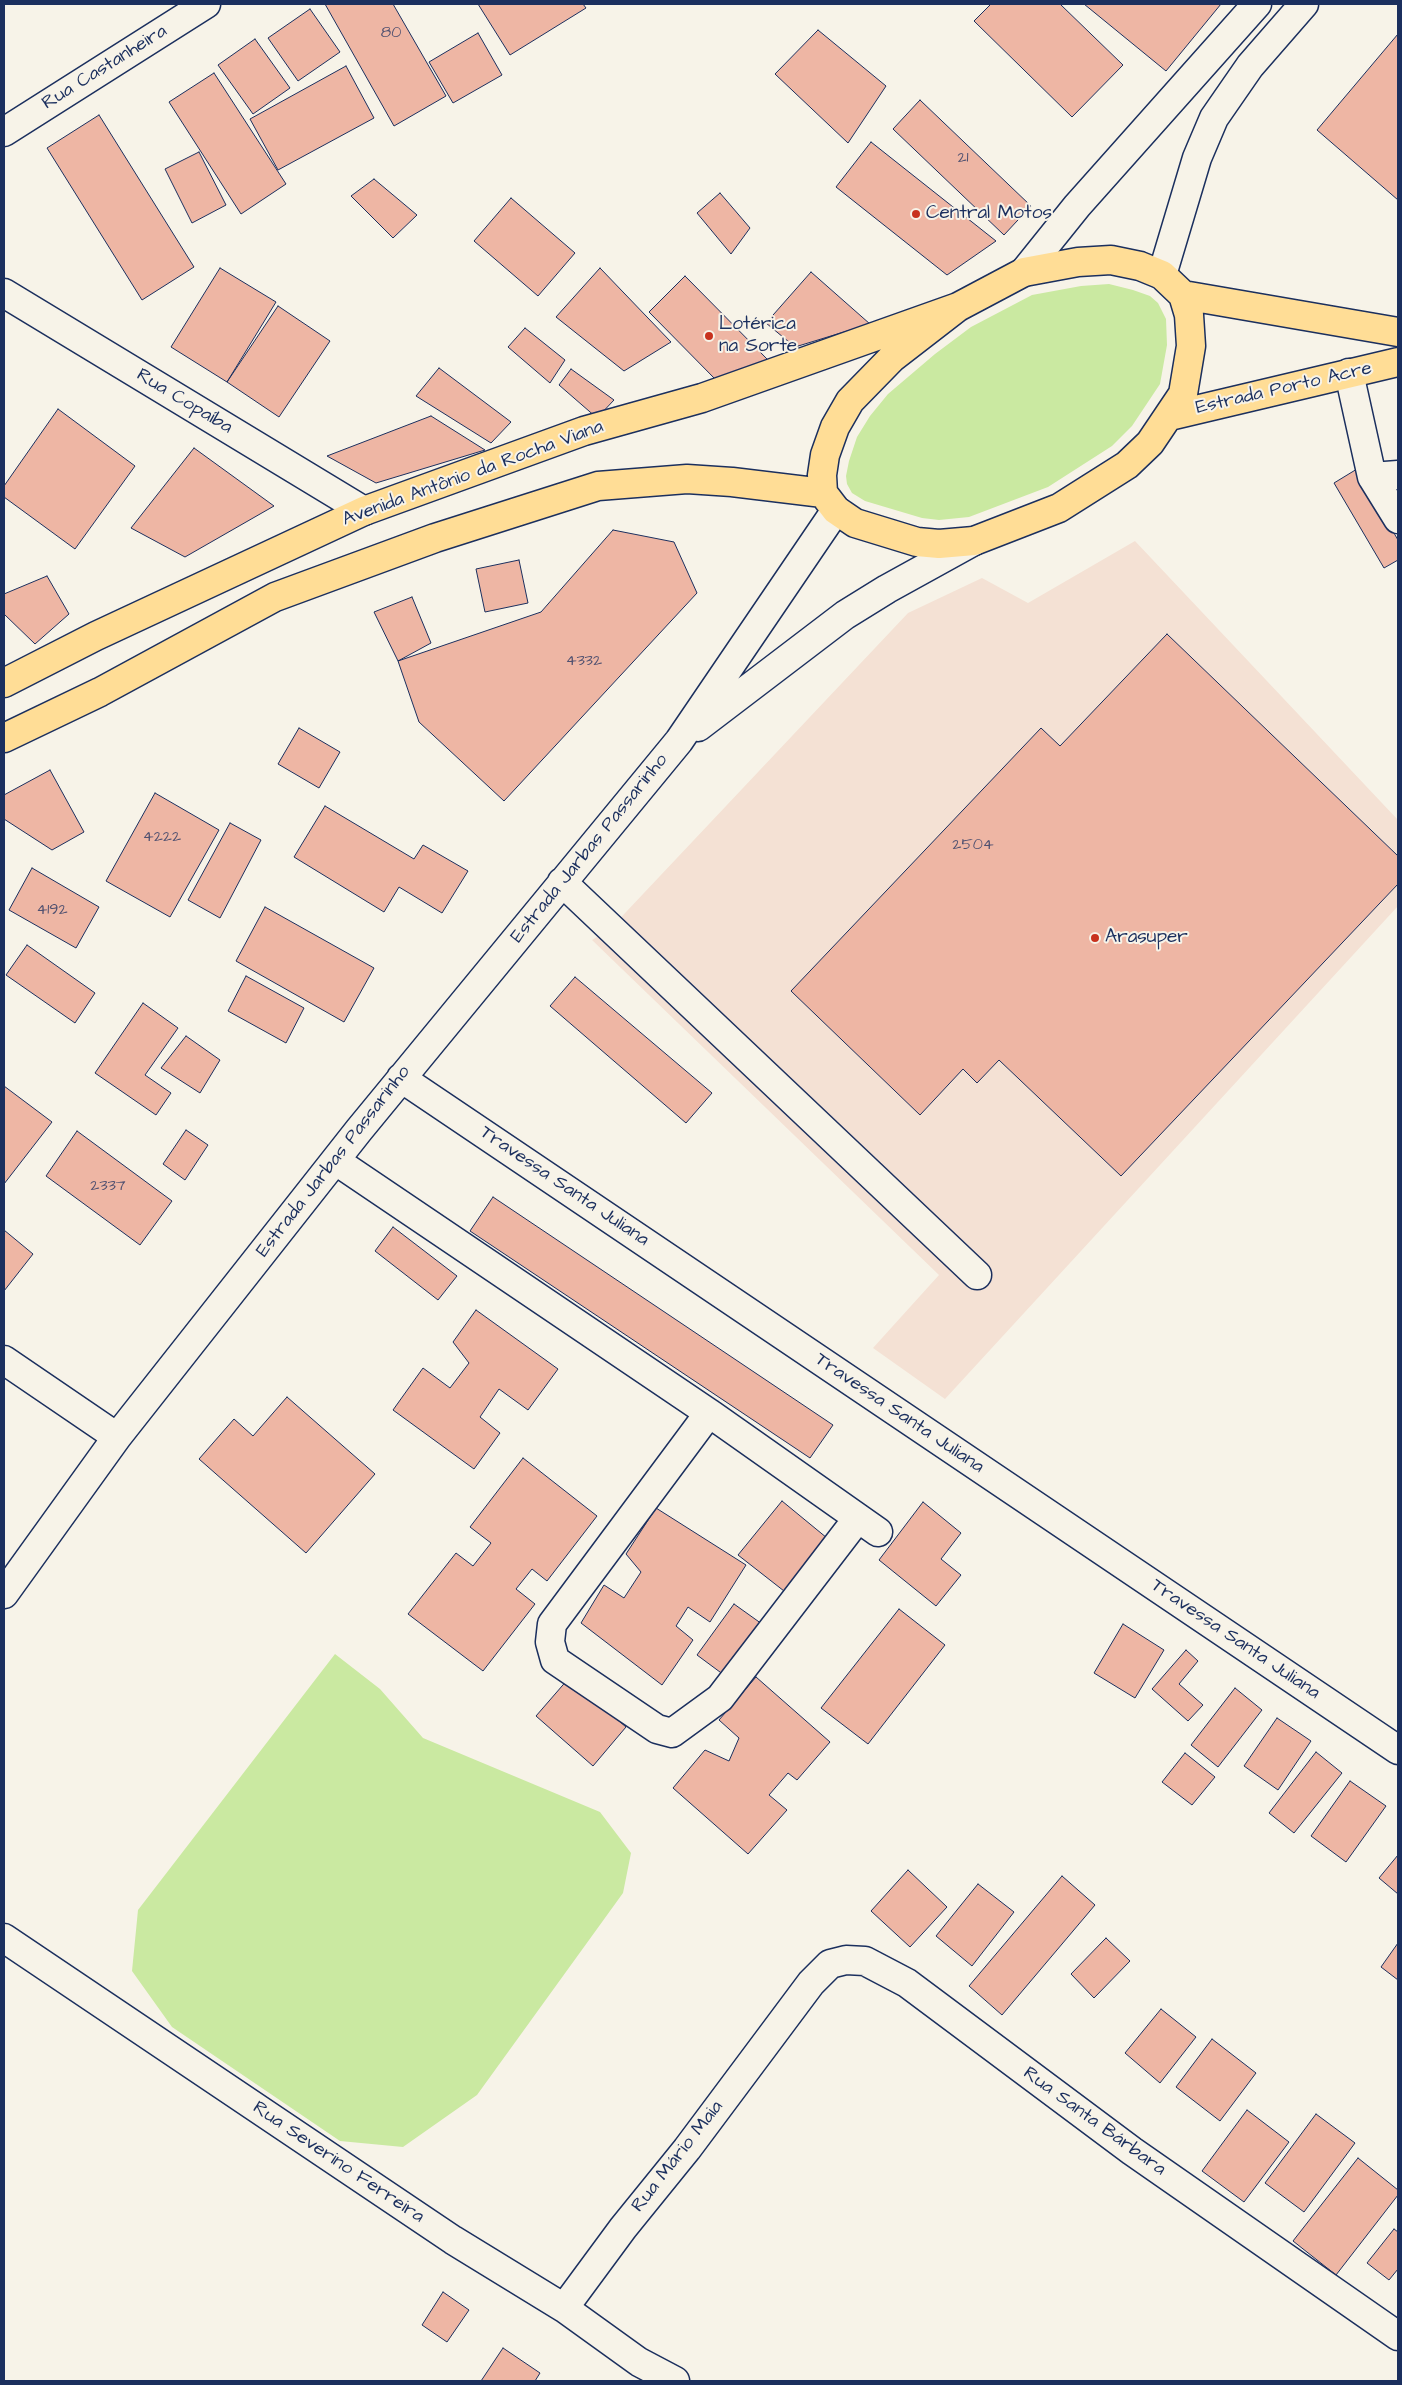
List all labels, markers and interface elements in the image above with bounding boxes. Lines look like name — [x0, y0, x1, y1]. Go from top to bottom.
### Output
street label: Rua Castanheira — [38, 21, 172, 115]
house number: 80 — [381, 24, 401, 44]
house number: 21 — [957, 149, 969, 169]
place label: Central Motos — [926, 203, 1052, 225]
marker: Central Motos — [910, 208, 922, 220]
place label: Lotérica na Sorte — [719, 314, 797, 358]
marker: Lotérica na Sorte — [703, 330, 715, 342]
street label: Estrada Porto Acre — [1194, 358, 1374, 420]
street label: Rua Copaíba — [132, 364, 236, 440]
street label: Avenida Antônio da Rocha Viana — [339, 416, 607, 532]
house number: 4332 — [566, 652, 602, 672]
street label: Estrada Jarbas Passarinho — [507, 750, 673, 948]
house number: 4222 — [143, 828, 181, 848]
house number: 2504 — [952, 836, 994, 856]
house number: 4192 — [36, 901, 68, 921]
place label: Arasuper — [1105, 927, 1188, 949]
marker: Arasuper — [1089, 932, 1101, 944]
street label: Estrada Jarbas Passarinho — [252, 1062, 416, 1262]
street label: Travessa Santa Juliana — [475, 1122, 653, 1252]
house number: 2337 — [90, 1177, 126, 1197]
street label: Travessa Santa Juliana — [810, 1349, 988, 1479]
street label: Travessa Santa Juliana — [1146, 1575, 1324, 1705]
street label: Rua Santa Bárbara — [1018, 2063, 1170, 2181]
street label: Rua Severino Ferreira — [248, 2097, 428, 2229]
street label: Rua Mário Maia — [627, 2097, 729, 2217]

